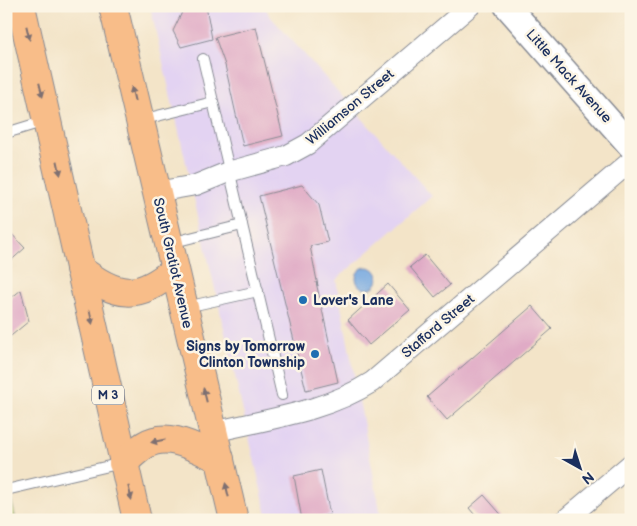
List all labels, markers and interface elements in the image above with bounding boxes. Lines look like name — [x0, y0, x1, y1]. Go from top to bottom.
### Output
one-way arrow — [24, 25, 32, 40]
street label: Little Mack Avenue — [522, 26, 616, 126]
street label: Williamson Street — [303, 65, 398, 149]
one-way arrow — [37, 82, 45, 97]
one-way arrow — [129, 86, 137, 101]
one-way arrow — [55, 160, 63, 176]
street label: South Gratiot Avenue — [150, 196, 196, 330]
street label: Stafford Street — [398, 290, 478, 361]
place label: Lover's Lane — [313, 292, 394, 309]
marker: Lover's Lane — [297, 294, 309, 306]
one-way arrow — [87, 309, 95, 324]
place label: Signs by Tomorrow Clinton Township — [186, 338, 306, 371]
marker: Signs by Tomorrow Clinton Township — [309, 348, 321, 360]
road number: M 3 — [92, 386, 124, 404]
one-way arrow — [200, 387, 208, 402]
one-way arrow — [150, 437, 166, 445]
north arrow — [554, 444, 604, 494]
text: N — [578, 468, 597, 488]
one-way arrow — [223, 482, 231, 497]
one-way arrow — [126, 485, 134, 500]

